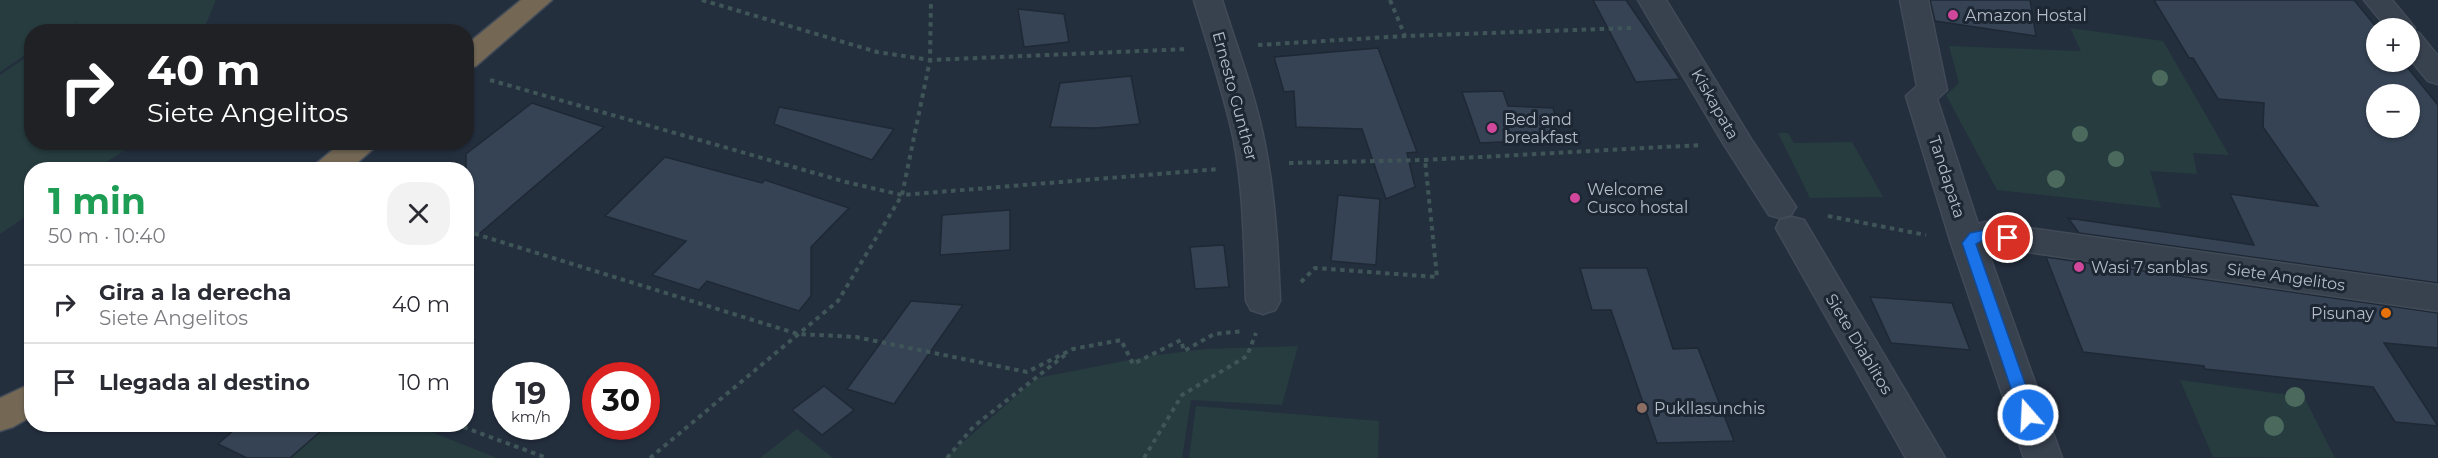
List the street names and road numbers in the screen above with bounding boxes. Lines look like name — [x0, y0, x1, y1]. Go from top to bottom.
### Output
street label: Ernesto Gunther — [1209, 29, 1261, 163]
street label: Kiskapata — [1687, 65, 1743, 143]
street label: Tandapata — [1925, 134, 1969, 220]
street label: Siete Angelitos — [2226, 259, 2347, 295]
street label: Siete Diablitos — [1821, 290, 1897, 398]

